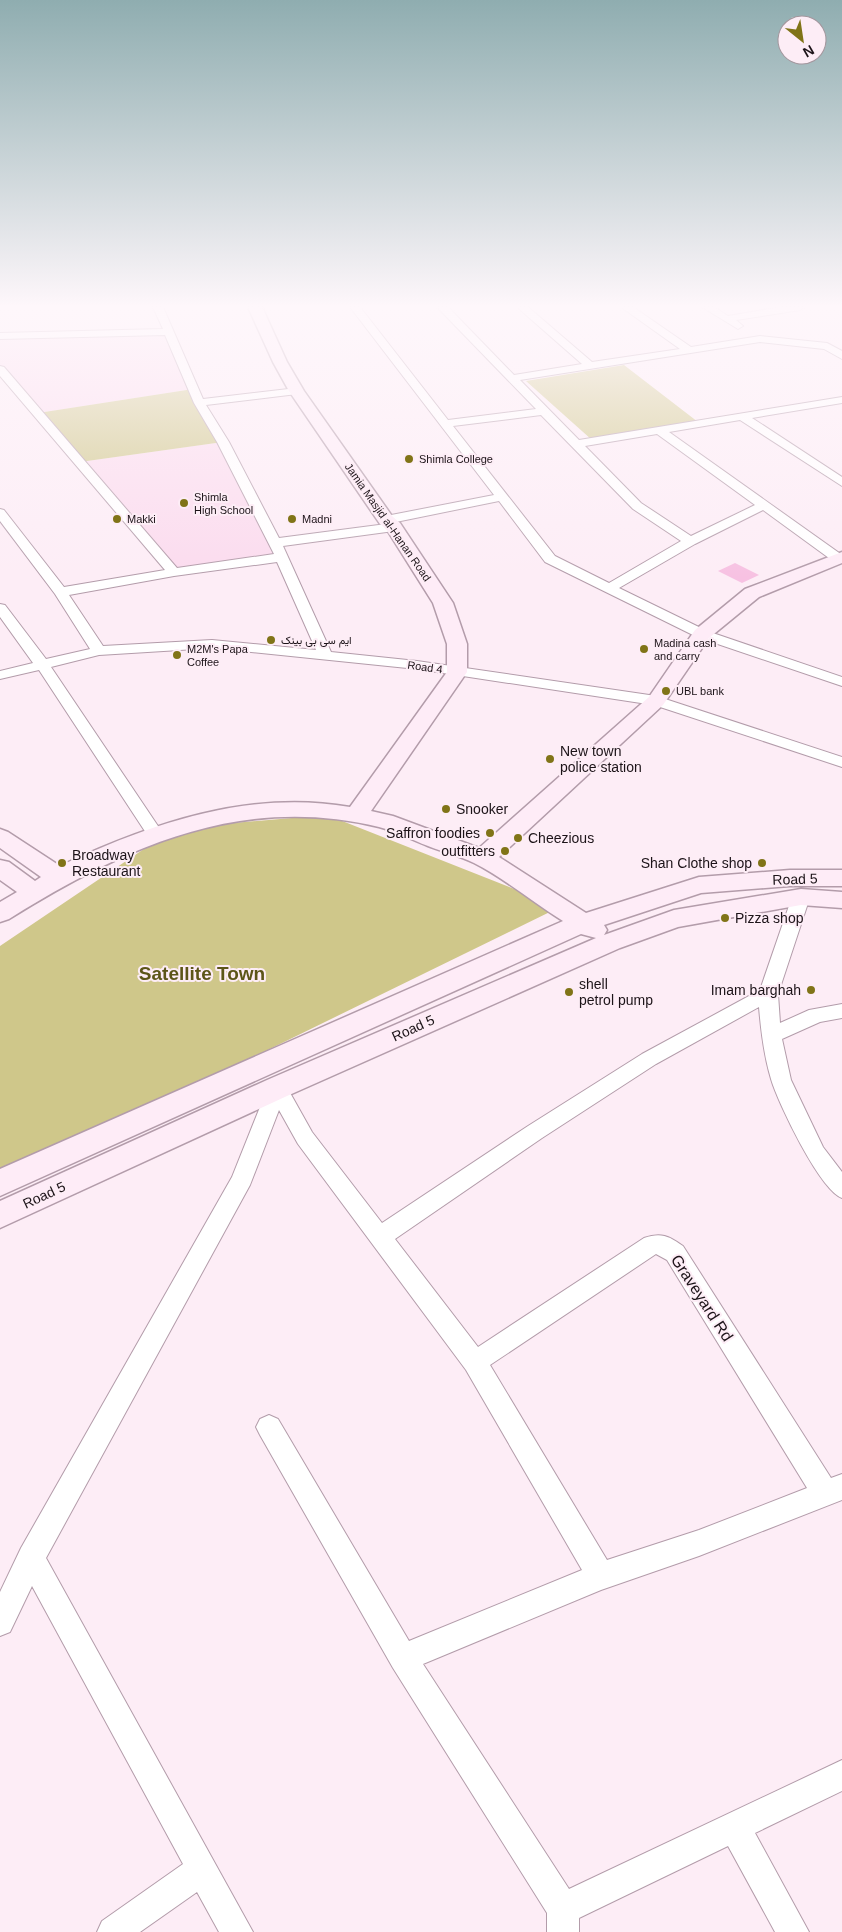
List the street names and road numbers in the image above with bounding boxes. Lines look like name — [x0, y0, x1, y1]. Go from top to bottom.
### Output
street label: Jamia Masjid al-Hanan Road — [343, 461, 433, 583]
street label: Road 4 — [407, 659, 443, 675]
street label: Road 5 — [772, 870, 818, 888]
street label: Road 5 — [389, 1011, 437, 1044]
street label: Road 5 — [20, 1178, 68, 1212]
street label: Graveyard Rd — [668, 1252, 736, 1344]

